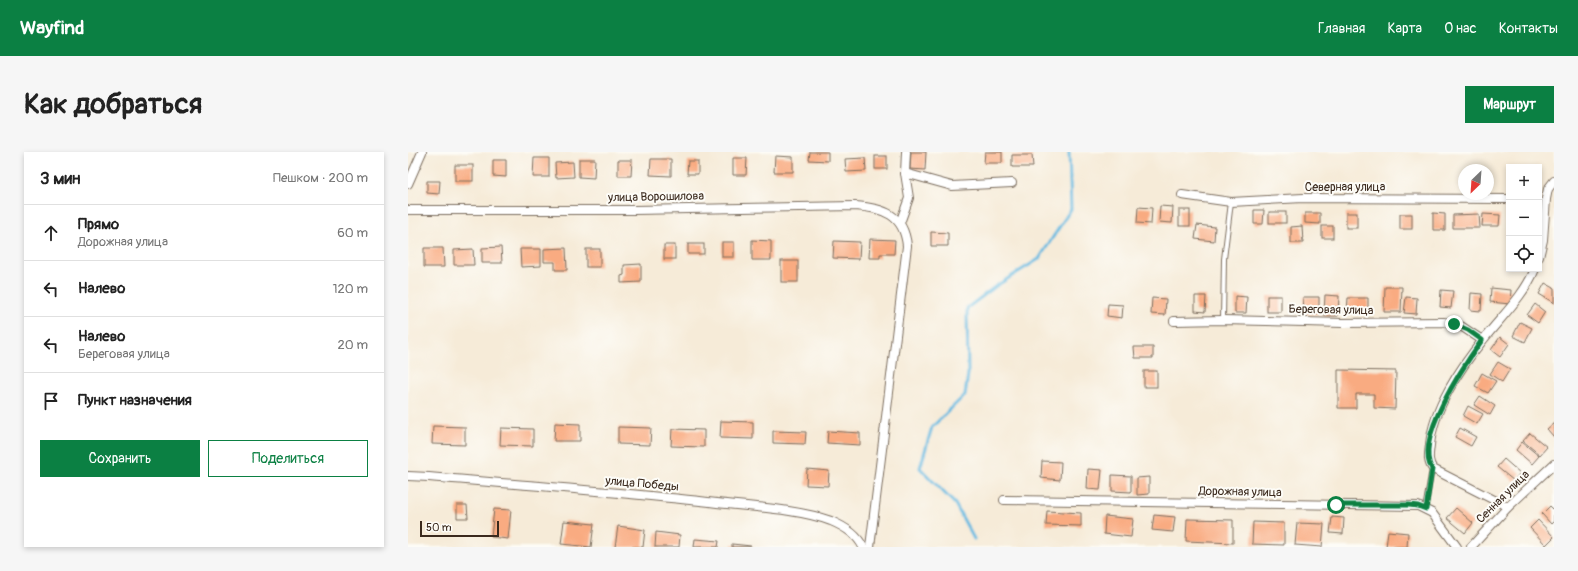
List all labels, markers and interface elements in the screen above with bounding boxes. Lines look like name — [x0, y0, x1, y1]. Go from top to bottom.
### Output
text: Wayfind — [20, 16, 84, 40]
text: Главная — [1318, 20, 1365, 37]
text: Карта — [1387, 20, 1422, 37]
text: О нас — [1444, 20, 1477, 37]
text: Контакты — [1499, 20, 1558, 37]
button: Маршрут — [1465, 86, 1554, 123]
text: Как добраться — [24, 87, 202, 122]
north arrow — [1458, 164, 1494, 200]
map controls — [1506, 164, 1542, 272]
button: + — [1506, 164, 1542, 200]
text: 3 мин — [40, 168, 80, 189]
text: Пешком · 200 m — [273, 170, 368, 186]
street label: Северная улица — [1305, 180, 1386, 195]
street label: улица Ворошилова — [607, 189, 704, 205]
button: − — [1506, 200, 1542, 236]
text: Прямо — [78, 215, 119, 234]
icon: ahead — [40, 222, 62, 244]
text: 60 m — [337, 225, 368, 241]
text: Дорожная улица — [78, 234, 168, 250]
button: locate — [1506, 236, 1542, 272]
icon: left — [40, 278, 62, 300]
text: Налево — [78, 279, 125, 298]
text: 120 m — [332, 281, 368, 297]
street label: Береговая улица — [1288, 302, 1374, 318]
route end — [1445, 315, 1463, 333]
text: Налево — [78, 327, 125, 346]
icon: left — [40, 334, 62, 356]
text: 20 m — [337, 337, 368, 353]
text: Береговая улица — [78, 346, 170, 362]
icon: arrive — [40, 390, 62, 412]
text: Пункт назначения — [78, 391, 192, 410]
button: Сохранить — [40, 440, 200, 477]
button: Поделиться — [208, 440, 368, 477]
street label: Сенная улица — [1473, 467, 1533, 527]
street label: улица Победы — [604, 473, 680, 495]
street label: Дорожная улица — [1197, 484, 1282, 500]
route start — [1327, 496, 1345, 514]
scale bar — [420, 519, 499, 538]
text: 50 m — [426, 521, 452, 534]

